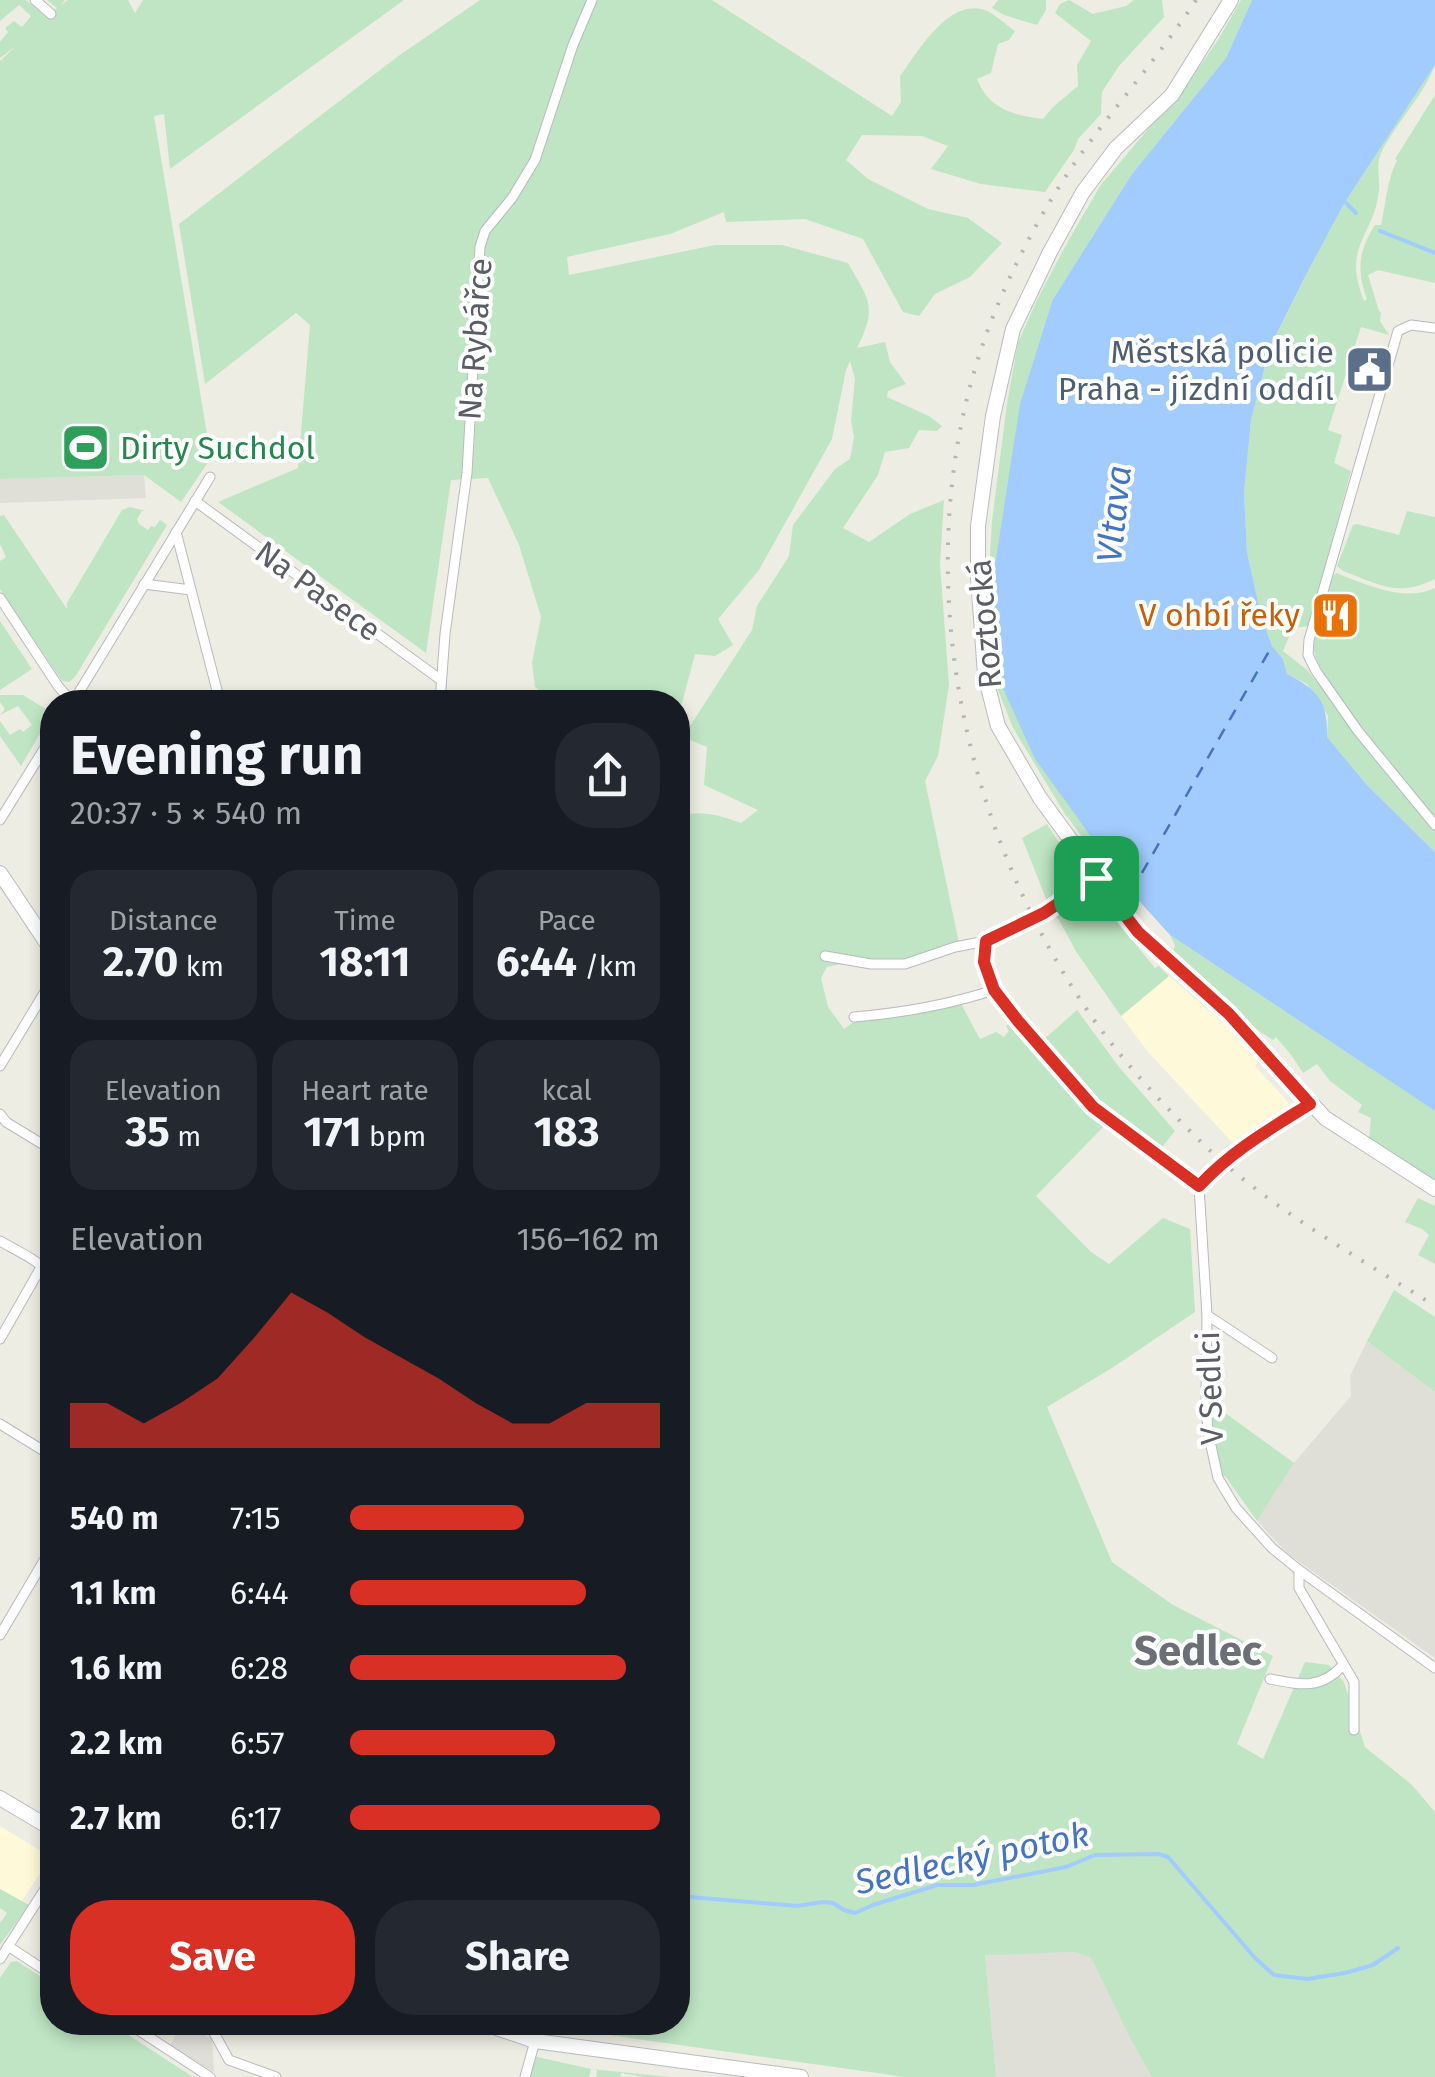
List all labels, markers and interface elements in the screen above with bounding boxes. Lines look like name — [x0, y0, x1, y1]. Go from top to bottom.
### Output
street label: Na Rybářce — [450, 257, 500, 421]
place label: Městská policie Praha - jízdní oddíl — [1058, 333, 1334, 408]
public building icon: Městská policie Praha - jízdní oddíl — [1343, 344, 1395, 396]
sports icon: Dirty Suchdol — [59, 422, 111, 474]
place label: Dirty Suchdol — [120, 429, 315, 467]
water label: Vltava — [1088, 463, 1140, 565]
street label: Na Pasece — [248, 533, 388, 649]
street label: Roztocká — [960, 558, 1010, 690]
restaurant icon: V ohbí řeky — [1309, 589, 1361, 641]
place label: V ohbí řeky — [1139, 596, 1300, 634]
text: Evening run — [70, 723, 364, 789]
button: share — [555, 723, 660, 828]
text: 20:37 · 5 × 540 m — [70, 794, 302, 832]
pin — [1054, 836, 1139, 921]
icon: arrive — [1069, 851, 1124, 906]
text: Distance — [109, 904, 218, 937]
text: Time — [334, 904, 396, 937]
text: Pace — [538, 904, 596, 937]
text: 2.70 — [103, 937, 178, 987]
text: 18:11 — [320, 937, 410, 987]
text: 6:44 — [496, 937, 577, 987]
text: km — [178, 950, 224, 983]
text: /km — [577, 950, 637, 983]
text: Elevation — [105, 1074, 222, 1107]
text: Heart rate — [301, 1074, 429, 1107]
text: kcal — [541, 1074, 592, 1107]
text: 35 — [125, 1107, 170, 1157]
text: 171 — [304, 1107, 362, 1157]
text: 183 — [534, 1107, 600, 1157]
text: m — [170, 1120, 201, 1153]
text: bpm — [362, 1120, 426, 1153]
text: Elevation — [70, 1220, 204, 1258]
text: 156–162 m — [516, 1220, 660, 1258]
street label: V Sedlci — [1189, 1330, 1231, 1446]
text: 540 m — [70, 1499, 159, 1537]
text: 7:15 — [230, 1499, 281, 1537]
text: 1.1 km — [70, 1574, 156, 1612]
text: 6:44 — [230, 1574, 289, 1612]
district label: Sedlec — [1134, 1626, 1262, 1676]
text: 1.6 km — [70, 1649, 163, 1687]
text: 6:28 — [230, 1649, 288, 1687]
text: 2.2 km — [70, 1724, 163, 1762]
text: 6:57 — [230, 1724, 284, 1762]
text: 2.7 km — [70, 1799, 162, 1837]
text: 6:17 — [230, 1799, 282, 1837]
water label: Sedlecký potok — [850, 1813, 1093, 1904]
button: Save — [70, 1900, 355, 2015]
button: Share — [375, 1900, 660, 2015]

